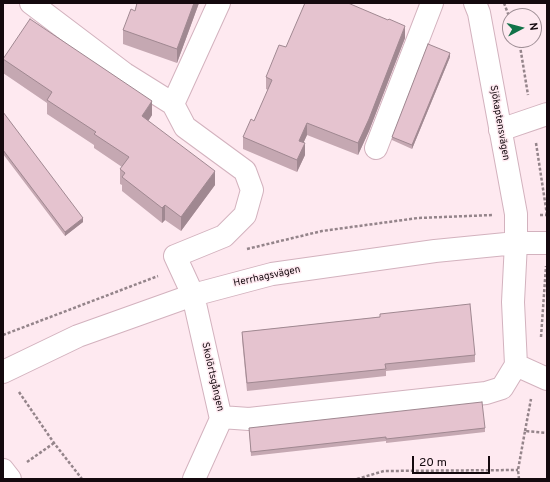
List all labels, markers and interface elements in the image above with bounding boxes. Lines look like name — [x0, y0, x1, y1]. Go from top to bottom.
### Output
north arrow — [502, 8, 542, 48]
text: N — [525, 22, 540, 31]
street label: Sjökaptensvägen — [486, 84, 512, 162]
street label: Herrhagsvägen — [232, 264, 302, 290]
street label: Skolörtsgången — [198, 341, 226, 413]
scale bar — [414, 448, 492, 474]
text: 20 m — [419, 455, 447, 471]

